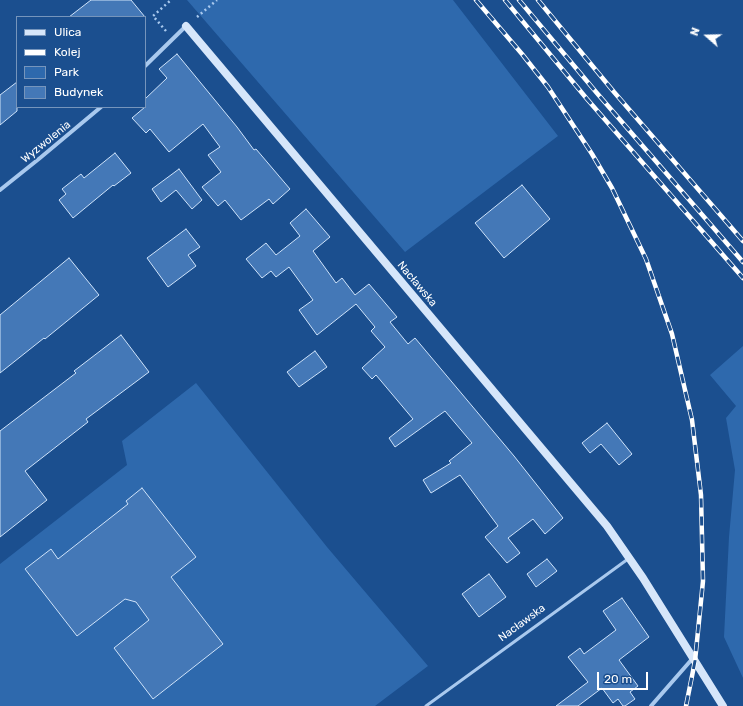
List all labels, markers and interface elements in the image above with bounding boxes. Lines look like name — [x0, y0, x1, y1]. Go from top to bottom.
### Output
legend — [16, 16, 146, 108]
north arrow — [687, 16, 727, 56]
text: Ulica — [54, 25, 81, 39]
text: N — [688, 26, 703, 38]
text: Kolej — [54, 45, 80, 59]
text: Park — [54, 65, 79, 79]
text: Budynek — [54, 85, 103, 99]
street label: Wyzwolenia — [19, 118, 73, 166]
street label: Nacławska — [394, 259, 440, 309]
street label: Nacławska — [496, 602, 548, 644]
scale bar — [599, 664, 650, 690]
text: 20 m — [604, 672, 632, 686]

